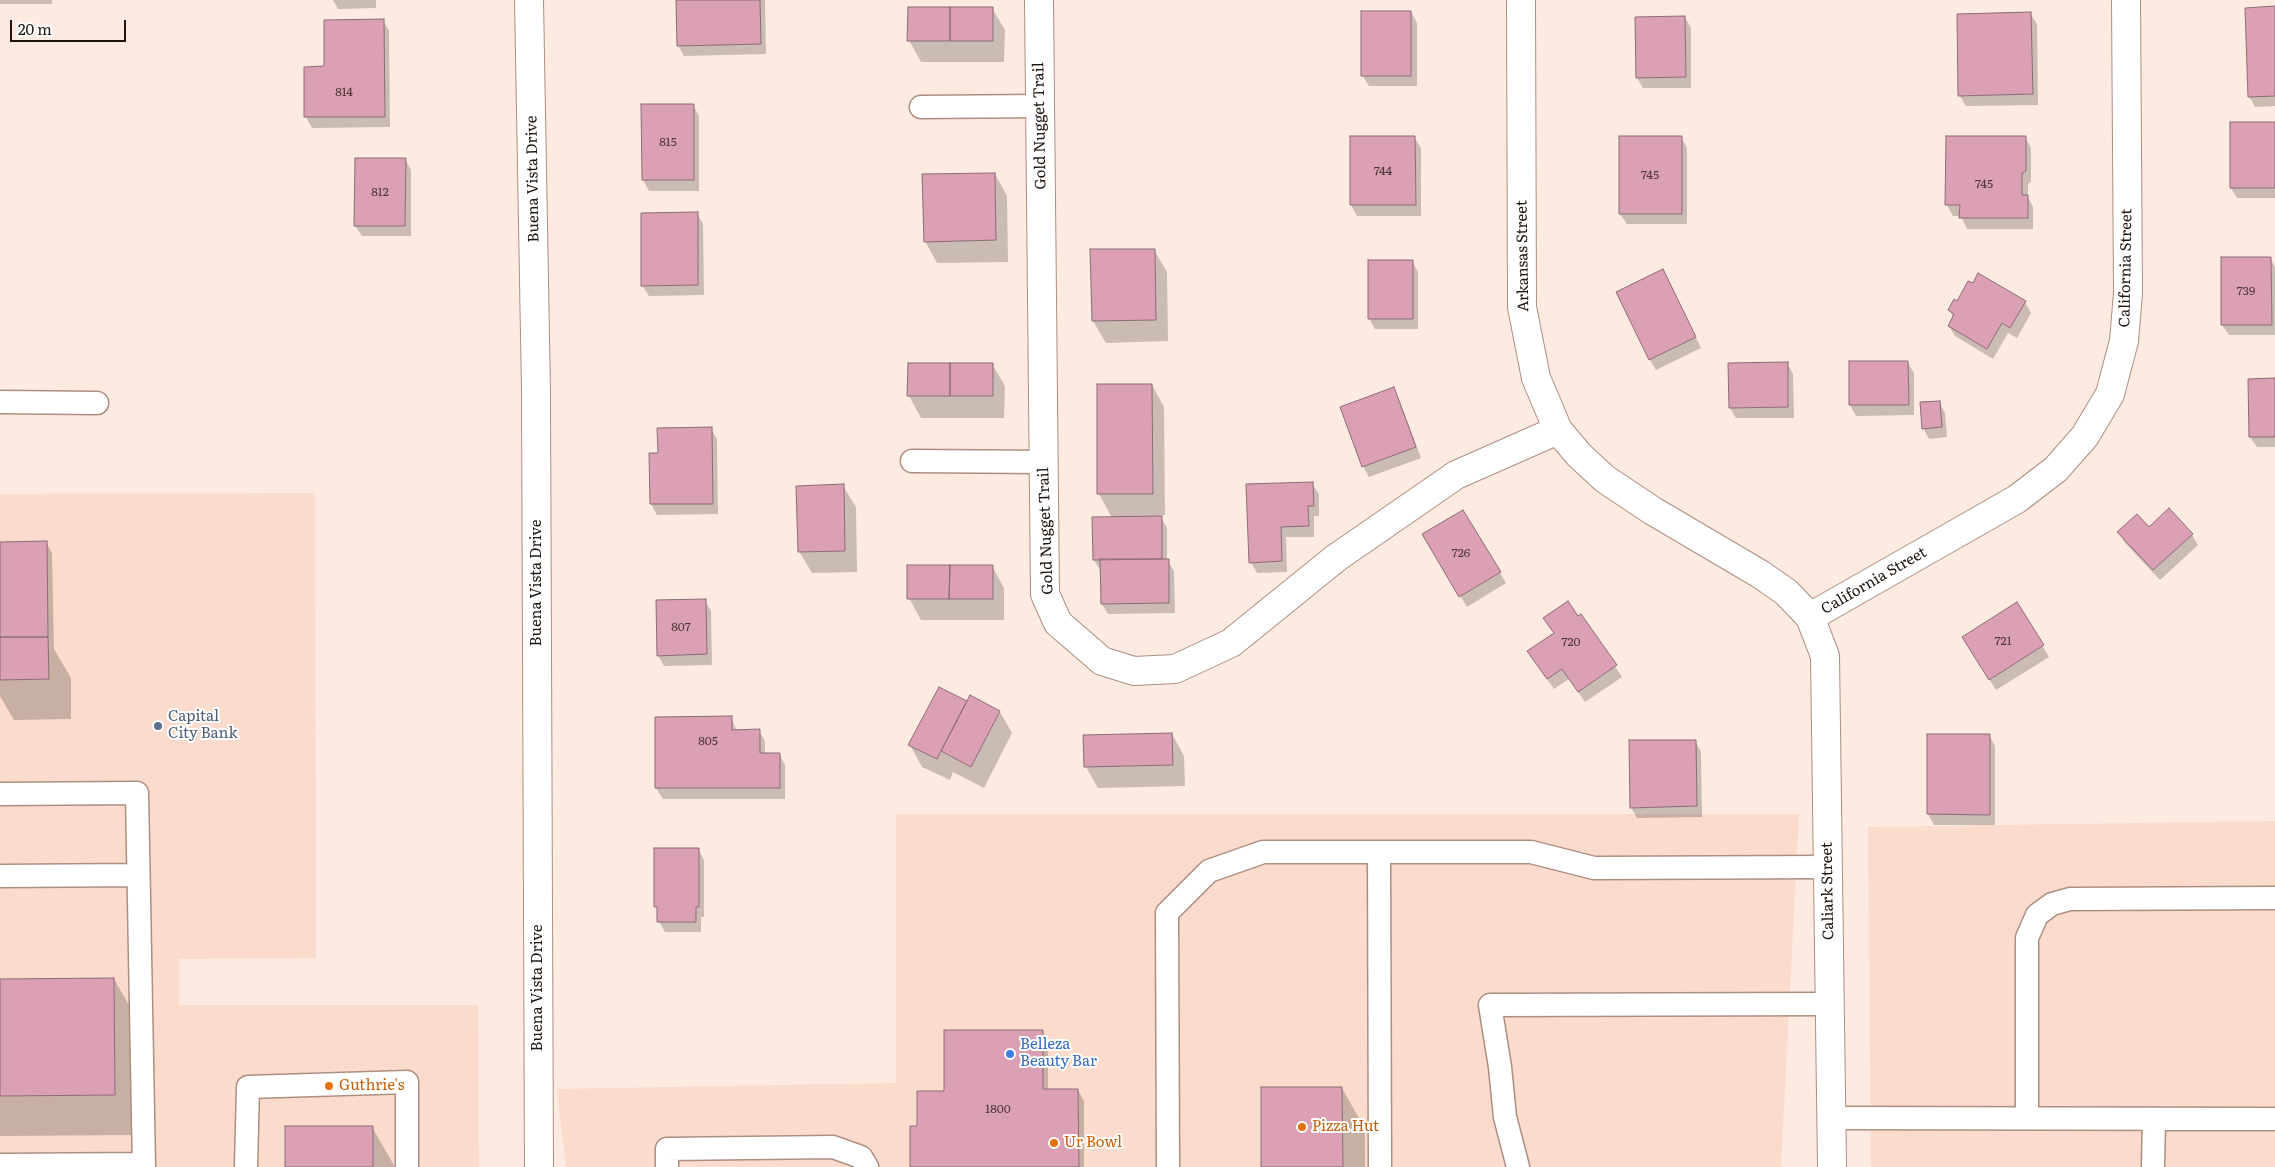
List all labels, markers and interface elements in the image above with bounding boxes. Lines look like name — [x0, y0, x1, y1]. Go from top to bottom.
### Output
scale bar — [12, 10, 129, 42]
text: 20 m — [18, 17, 52, 40]
street label: Gold Nugget Trail — [1030, 62, 1050, 190]
house number: 814 — [335, 85, 353, 99]
street label: Buena Vista Drive — [523, 115, 543, 243]
house number: 815 — [659, 135, 677, 149]
house number: 744 — [1374, 164, 1392, 178]
house number: 745 — [1641, 168, 1659, 182]
house number: 745 — [1975, 177, 1993, 191]
house number: 812 — [371, 185, 389, 199]
street label: Arkansas Street — [1513, 200, 1533, 312]
street label: California Street — [2116, 208, 2136, 328]
house number: 739 — [2237, 284, 2255, 298]
street label: Gold Nugget Trail — [1035, 467, 1057, 595]
street label: Buena Vista Drive — [528, 520, 546, 646]
street label: California Street — [1818, 544, 1930, 618]
house number: 726 — [1452, 546, 1470, 560]
house number: 807 — [671, 620, 691, 634]
house number: 721 — [1994, 634, 2012, 648]
house number: 720 — [1561, 635, 1581, 649]
place label: Capital City Bank — [168, 708, 238, 743]
marker: Capital City Bank — [152, 720, 164, 732]
house number: 805 — [698, 734, 718, 748]
street label: Caliark Street — [1818, 842, 1838, 940]
street label: Buena Vista Drive — [529, 925, 547, 1051]
place label: Belleza Beauty Bar — [1020, 1036, 1097, 1071]
marker: Belleza Beauty Bar — [1004, 1048, 1016, 1060]
place label: Guthrie's — [339, 1077, 404, 1095]
marker: Guthrie's — [323, 1080, 335, 1092]
house number: 1800 — [985, 1102, 1011, 1116]
place label: Pizza Hut — [1312, 1118, 1379, 1136]
marker: Pizza Hut — [1296, 1121, 1308, 1133]
place label: Ur Bowl — [1064, 1134, 1122, 1152]
marker: Ur Bowl — [1048, 1137, 1060, 1149]

